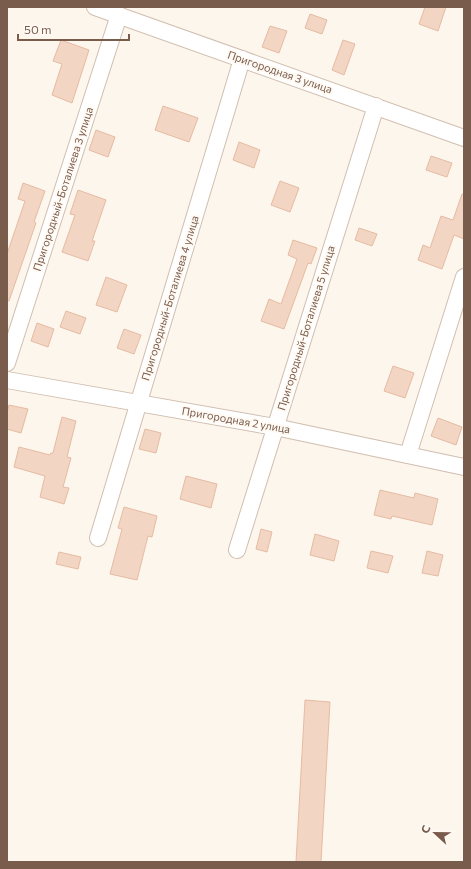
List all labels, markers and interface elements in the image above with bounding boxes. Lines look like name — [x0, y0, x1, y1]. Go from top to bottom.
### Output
scale bar — [18, 16, 129, 42]
text: 50 m — [24, 22, 52, 36]
street label: Пригородная 3 улица — [226, 47, 334, 96]
street label: Пригородный-Боталиева 3 улица — [30, 105, 95, 272]
street label: Пригородный-Боталиева 4 улица — [138, 214, 201, 382]
street label: Пригородный-Боталиева 5 улица — [274, 244, 337, 412]
street label: Пригородная 2 улица — [181, 404, 291, 435]
north arrow — [415, 813, 455, 853]
text: С — [418, 823, 433, 835]

